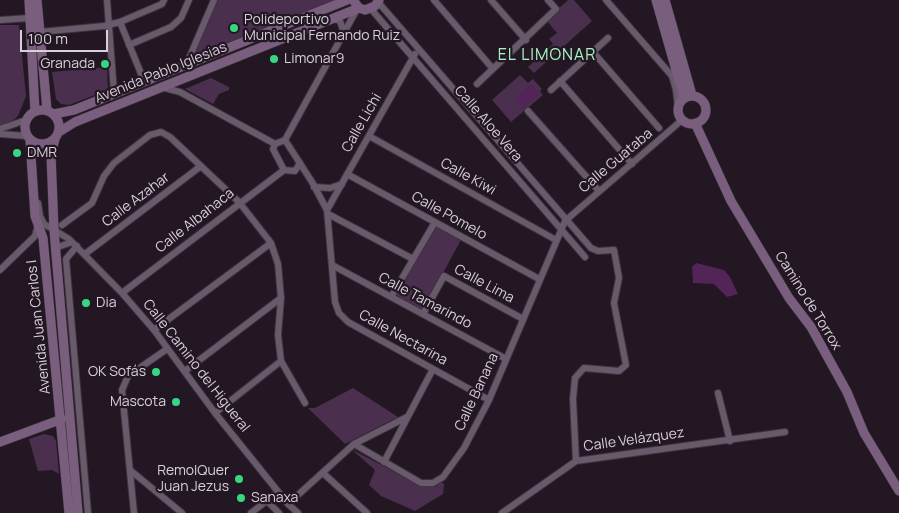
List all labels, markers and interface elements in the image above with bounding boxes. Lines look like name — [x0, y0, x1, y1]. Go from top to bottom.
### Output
place label: Polideportivo Municipal Fernando Ruiz — [244, 12, 400, 44]
scale bar — [22, 20, 110, 52]
marker: Polideportivo Municipal Fernando Ruiz — [228, 22, 240, 34]
text: 100 m — [28, 28, 68, 49]
street label: Avenida Pablo Iglesias — [93, 39, 229, 107]
district label: EL LIMONAR — [496, 46, 598, 66]
place label: Limonar9 — [284, 51, 344, 67]
marker: Limonar9 — [268, 53, 280, 65]
place label: Granada — [40, 56, 95, 72]
marker: Granada — [99, 58, 111, 70]
street label: Calle Aloe Vera — [450, 83, 526, 165]
street label: Calle Lichi — [338, 91, 386, 155]
street label: Calle Guataba — [576, 125, 656, 197]
place label: DMR — [27, 145, 57, 161]
marker: DMR — [11, 147, 23, 159]
street label: Calle Kiwi — [437, 155, 499, 199]
street label: Calle Azahar — [99, 169, 173, 231]
street label: Calle Albahaca — [152, 185, 238, 257]
street label: Calle Pomelo — [408, 188, 490, 244]
street label: Camino de Torrox — [771, 249, 845, 353]
street label: Avenida Juan Carlos I — [24, 259, 54, 395]
street label: Calle Lima — [451, 261, 517, 307]
street label: Calle Tamarindo — [375, 269, 475, 333]
place label: Dia — [96, 295, 116, 311]
street label: Calle Camino del Higueral — [139, 296, 253, 436]
marker: Dia — [80, 297, 92, 309]
street label: Calle Nectarina — [356, 307, 450, 369]
street label: Calle Banana — [452, 350, 502, 434]
place label: OK Sofás — [88, 364, 146, 380]
marker: OK Sofás — [150, 366, 162, 378]
place label: Mascota — [110, 394, 166, 410]
marker: Mascota — [170, 396, 182, 408]
street label: Calle Velázquez — [583, 425, 685, 455]
place label: RemolQuer Juan Jezus — [157, 463, 229, 496]
marker: RemolQuer Juan Jezus — [233, 473, 245, 485]
place label: Sanaxa — [251, 490, 298, 506]
marker: Sanaxa — [235, 492, 247, 504]

